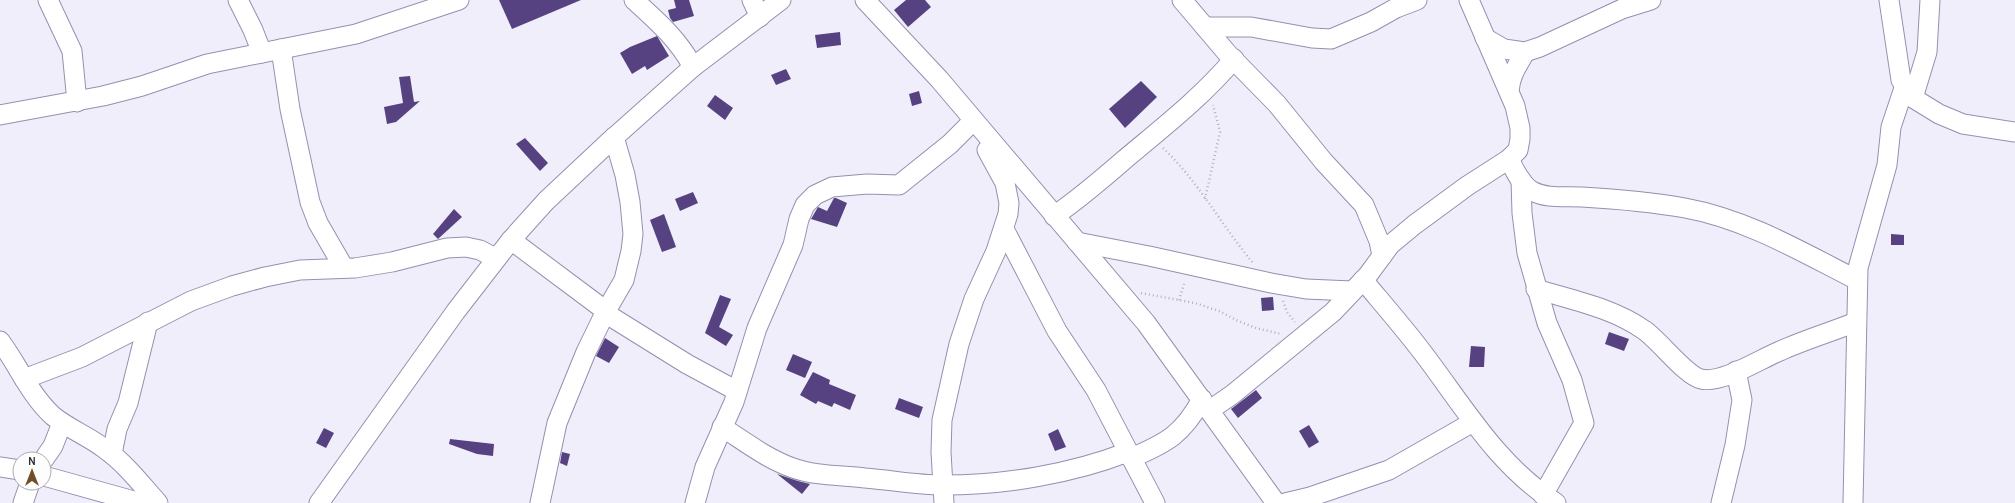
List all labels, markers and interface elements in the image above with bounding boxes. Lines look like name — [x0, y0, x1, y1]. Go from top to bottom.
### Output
north arrow — [12, 451, 52, 491]
text: N — [28, 455, 36, 468]

